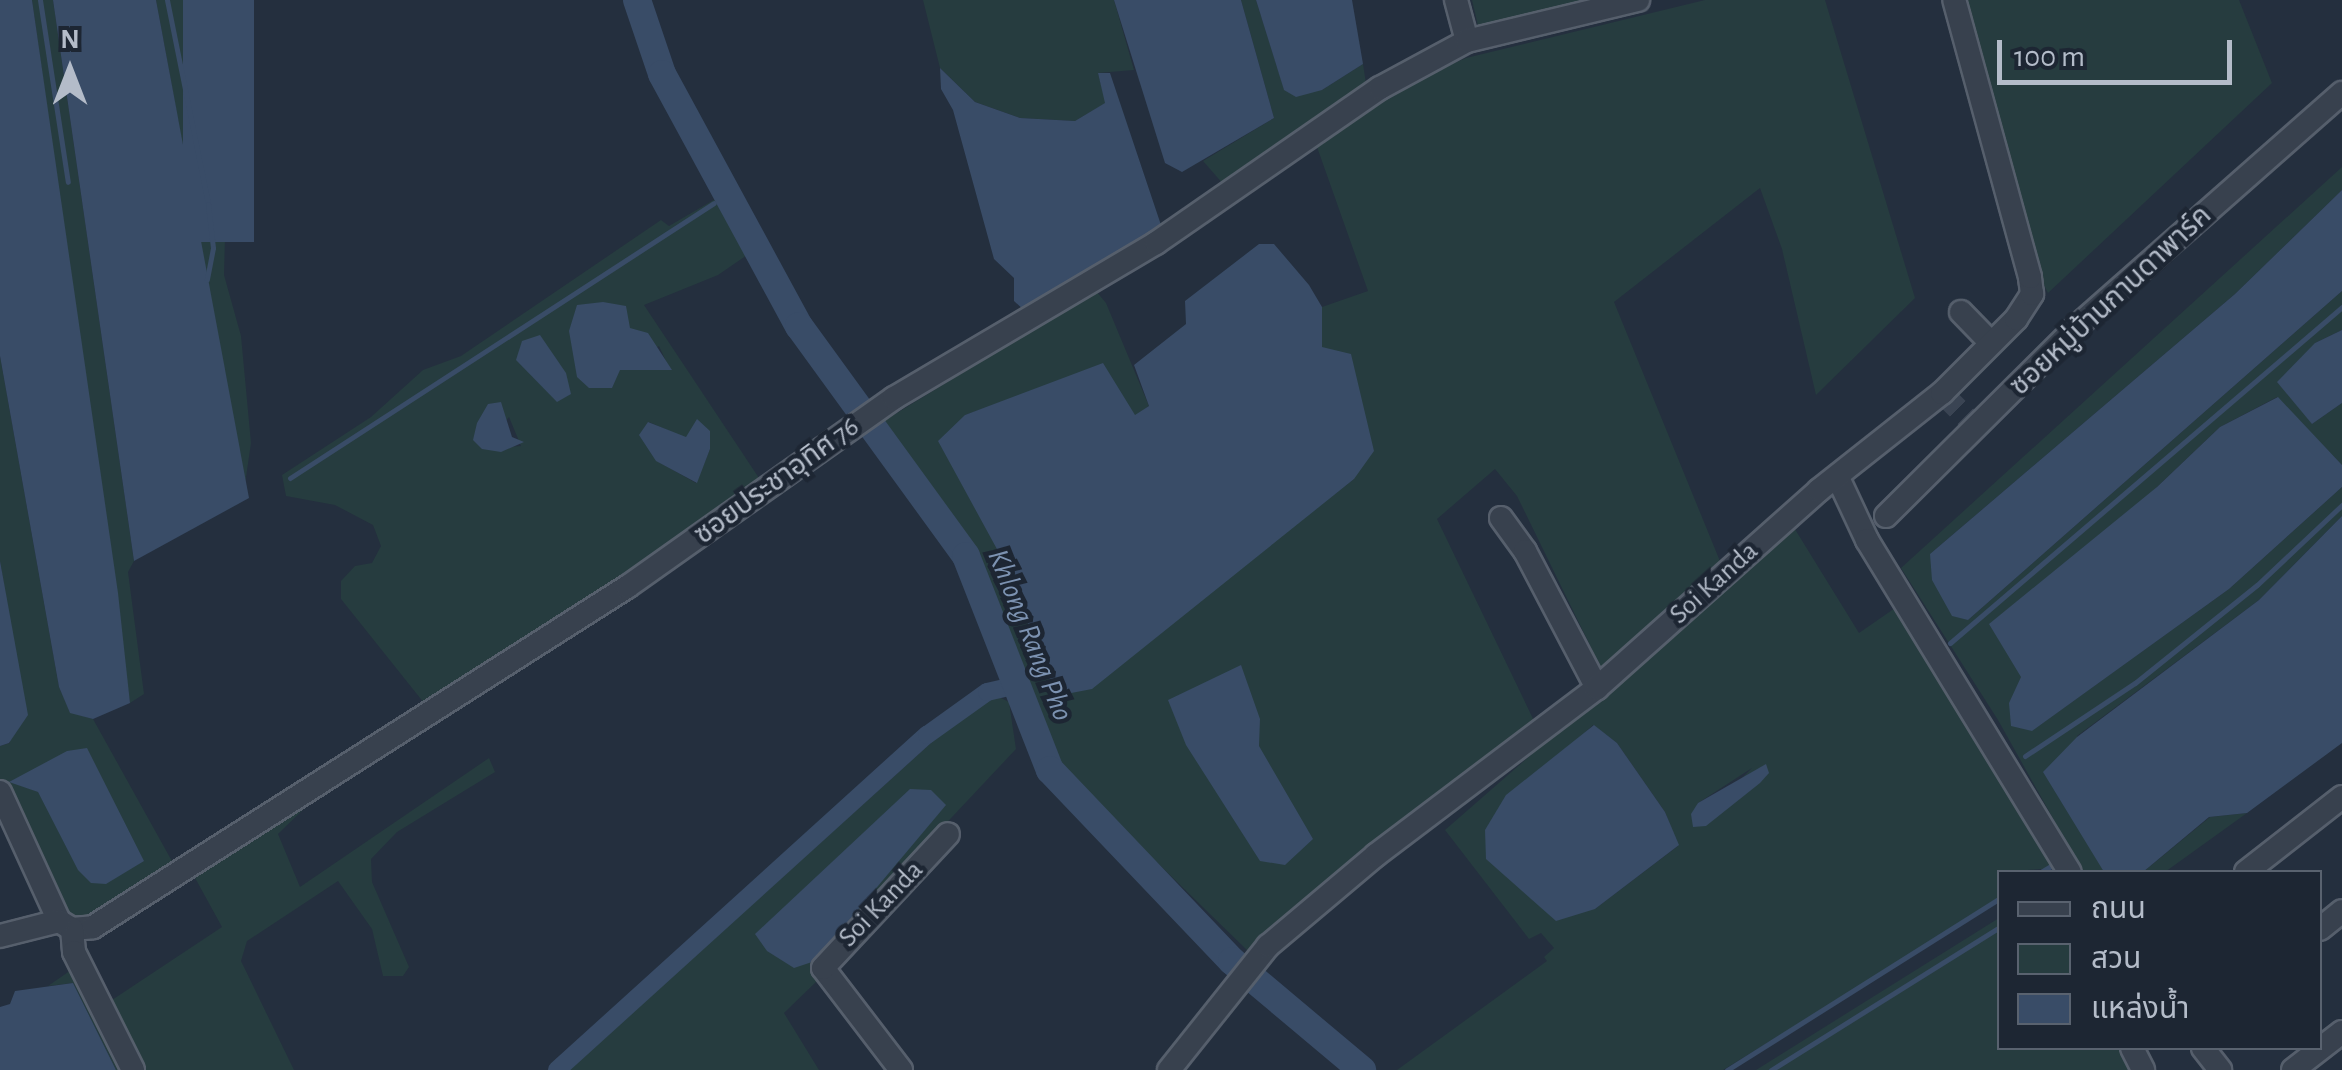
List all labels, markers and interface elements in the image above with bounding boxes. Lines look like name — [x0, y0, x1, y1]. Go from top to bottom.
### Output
north arrow — [20, 20, 120, 120]
scale bar — [2002, 20, 2237, 82]
text: N — [60, 26, 80, 54]
text: 100 m — [2014, 42, 2085, 72]
street label: ซอยหมู่บ้านกานดาพาร์ค — [2003, 199, 2219, 403]
street label: ซอยประชาอุทิศ 76 — [688, 410, 866, 552]
street label: Soi Kanda — [1663, 535, 1765, 631]
water label: Khlong Rang Pho — [979, 544, 1081, 726]
street label: Soi Kanda — [832, 854, 930, 954]
legend — [1997, 870, 2322, 1050]
text: ถนน — [2091, 894, 2146, 924]
text: สวน — [2091, 944, 2141, 974]
text: แหล่งน้ำ — [2091, 994, 2189, 1024]

